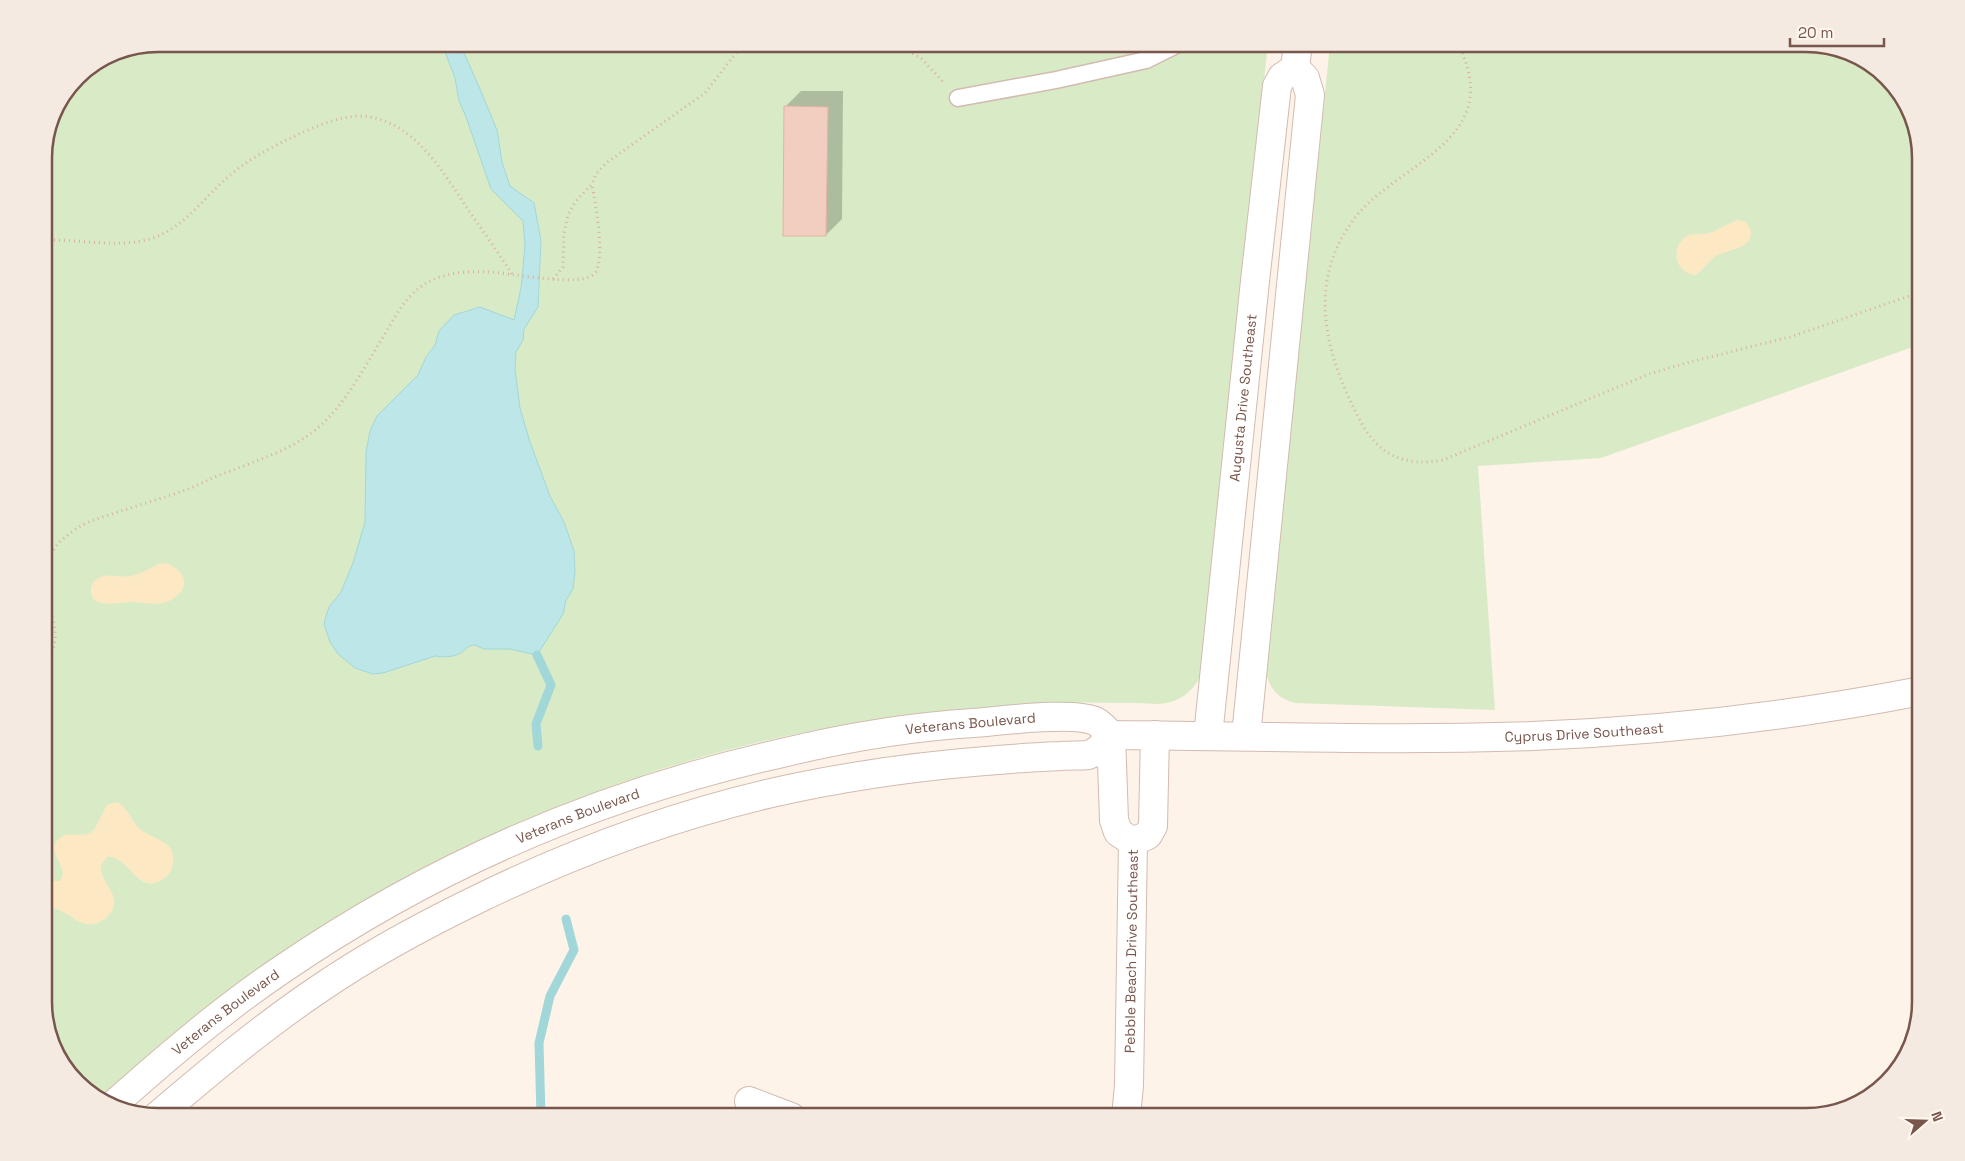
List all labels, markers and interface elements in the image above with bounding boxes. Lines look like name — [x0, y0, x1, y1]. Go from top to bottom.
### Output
scale bar — [1790, 15, 1884, 47]
text: 20 m — [1798, 23, 1833, 42]
street label: Augusta Drive Southeast — [1225, 313, 1261, 482]
street label: Veterans Boulevard — [904, 709, 1036, 739]
street label: Cyprus Drive Southeast — [1504, 719, 1665, 746]
street label: Veterans Boulevard — [513, 784, 642, 848]
street label: Pebble Beach Drive Southeast — [1121, 849, 1142, 1053]
street label: Veterans Boulevard — [168, 965, 283, 1059]
north arrow — [1900, 1096, 1950, 1146]
text: N — [1927, 1109, 1947, 1124]

